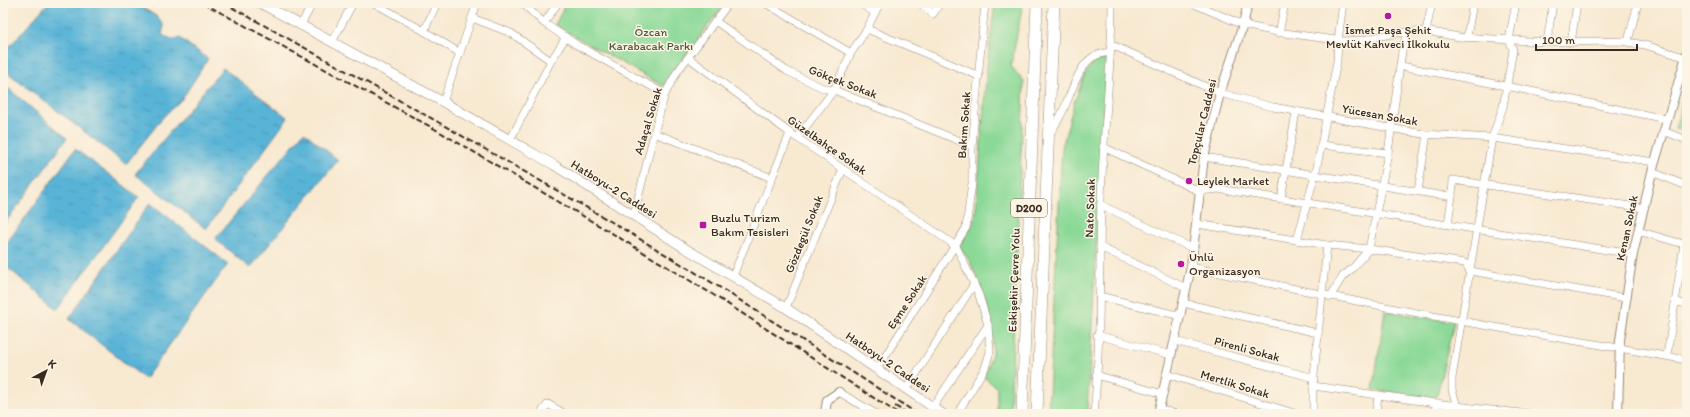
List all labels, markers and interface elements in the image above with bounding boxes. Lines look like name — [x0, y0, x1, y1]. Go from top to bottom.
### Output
marker: İsmet Paşa Şehit Mevlüt Kahveci İlkokulu — [1383, 11, 1393, 21]
place label: İsmet Paşa Şehit Mevlüt Kahveci İlkokulu — [1326, 23, 1450, 51]
park label: Özcan Karabacak Parkı — [609, 25, 693, 53]
scale bar — [1536, 26, 1637, 52]
text: 100 m — [1542, 33, 1575, 47]
street label: Gökçek Sokak — [807, 63, 880, 102]
street label: Topçular Caddesi — [1185, 77, 1219, 167]
street label: Adaçal Sokak — [631, 85, 665, 156]
street label: Bakım Sokak — [955, 90, 973, 159]
street label: Yücesan Sokak — [1341, 101, 1419, 129]
street label: Güzelbahçe Sokak — [785, 112, 870, 178]
street label: Hatboyu-2 Caddesi — [568, 157, 660, 221]
place label: Leylek Market — [1197, 174, 1270, 188]
marker: Leylek Market — [1184, 176, 1194, 186]
street label: Nato Sokak — [1082, 177, 1098, 238]
street label: Gözdegül Sokak — [782, 192, 826, 275]
street label: Kenan Sokak — [1613, 193, 1641, 262]
road number: D200 — [1011, 199, 1047, 217]
place label: Buzlu Turizm Bakım Tesisleri — [711, 211, 789, 239]
marker: Buzlu Turizm Bakım Tesisleri — [698, 220, 708, 230]
street label: Eskişehir Çevre Yolu — [1005, 227, 1023, 332]
place label: Ünlü Organizasyon — [1189, 250, 1261, 278]
marker: Ünlü Organizasyon — [1176, 259, 1186, 269]
street label: Eşme Sokak — [884, 272, 930, 332]
street label: Hatboyu-2 Caddesi — [843, 329, 933, 395]
street label: Pirenli Sokak — [1213, 334, 1281, 364]
north arrow — [26, 351, 66, 391]
text: K — [45, 357, 60, 372]
street label: Mertlik Sokak — [1199, 367, 1272, 401]

